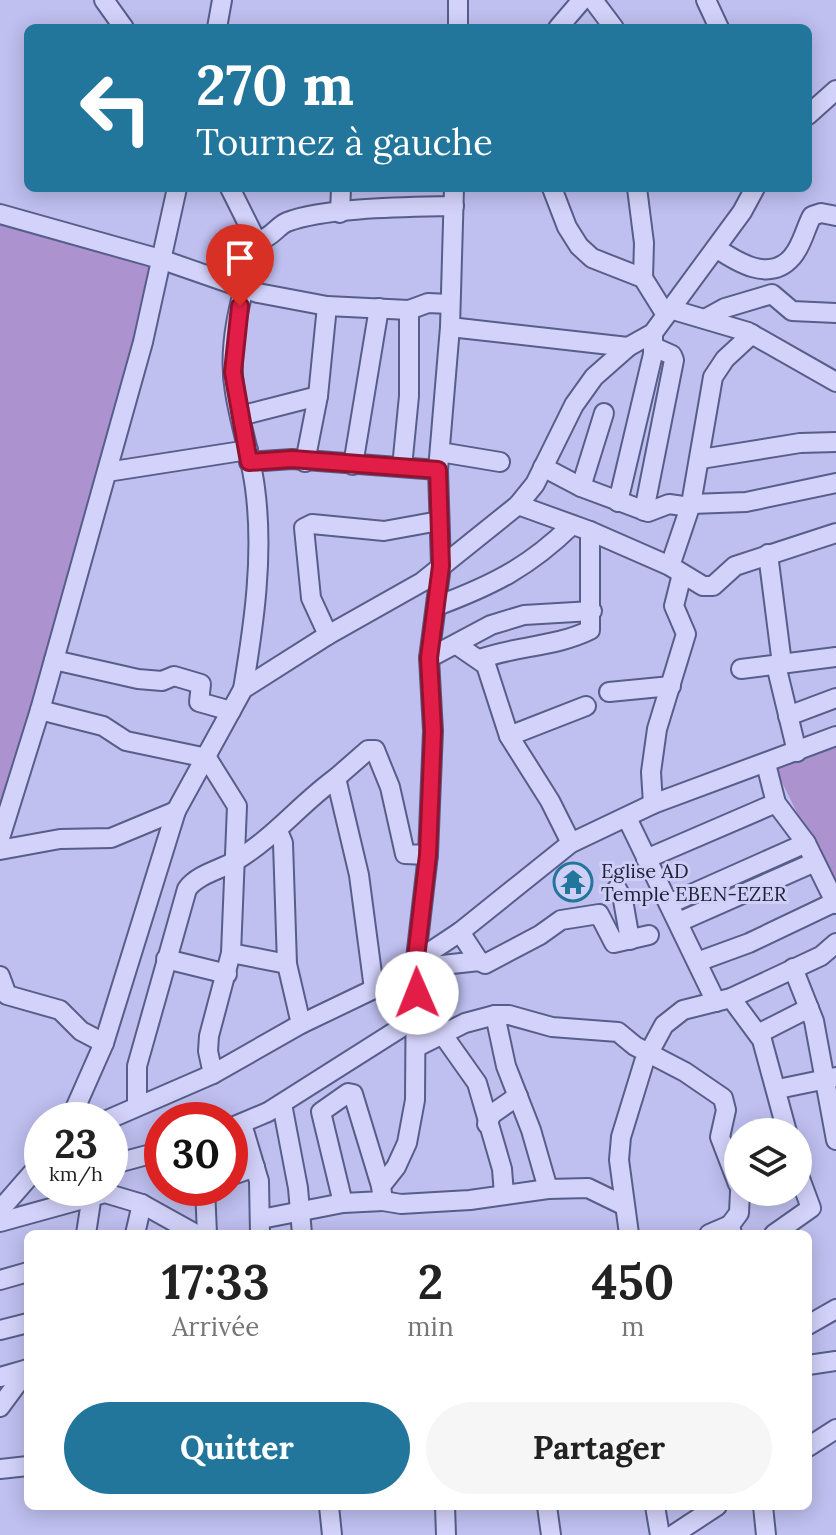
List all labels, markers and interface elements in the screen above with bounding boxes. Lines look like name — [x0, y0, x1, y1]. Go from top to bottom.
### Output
text: 270 m — [196, 49, 354, 120]
icon: left — [64, 56, 168, 160]
text: Tournez à gauche — [196, 119, 493, 165]
pin — [206, 224, 274, 306]
icon: arrive — [218, 236, 262, 280]
place label: Eglise AD Temple EBEN-EZER — [601, 858, 787, 906]
temple icon: Eglise AD Temple EBEN-EZER — [552, 861, 594, 903]
position arrow — [375, 951, 459, 1035]
speed limit sign: 30 — [144, 1102, 248, 1206]
text: 23 — [54, 1118, 98, 1169]
map controls — [724, 1118, 812, 1206]
button: layers — [724, 1118, 812, 1206]
text: km/h — [49, 1161, 103, 1186]
text: 17:33 — [162, 1251, 270, 1312]
text: 2 — [418, 1251, 443, 1312]
text: 450 — [591, 1251, 674, 1312]
text: Arrivée — [172, 1310, 259, 1343]
text: min — [407, 1310, 454, 1343]
text: m — [621, 1310, 644, 1343]
button: Quitter — [64, 1402, 410, 1494]
button: Partager — [426, 1402, 772, 1494]

